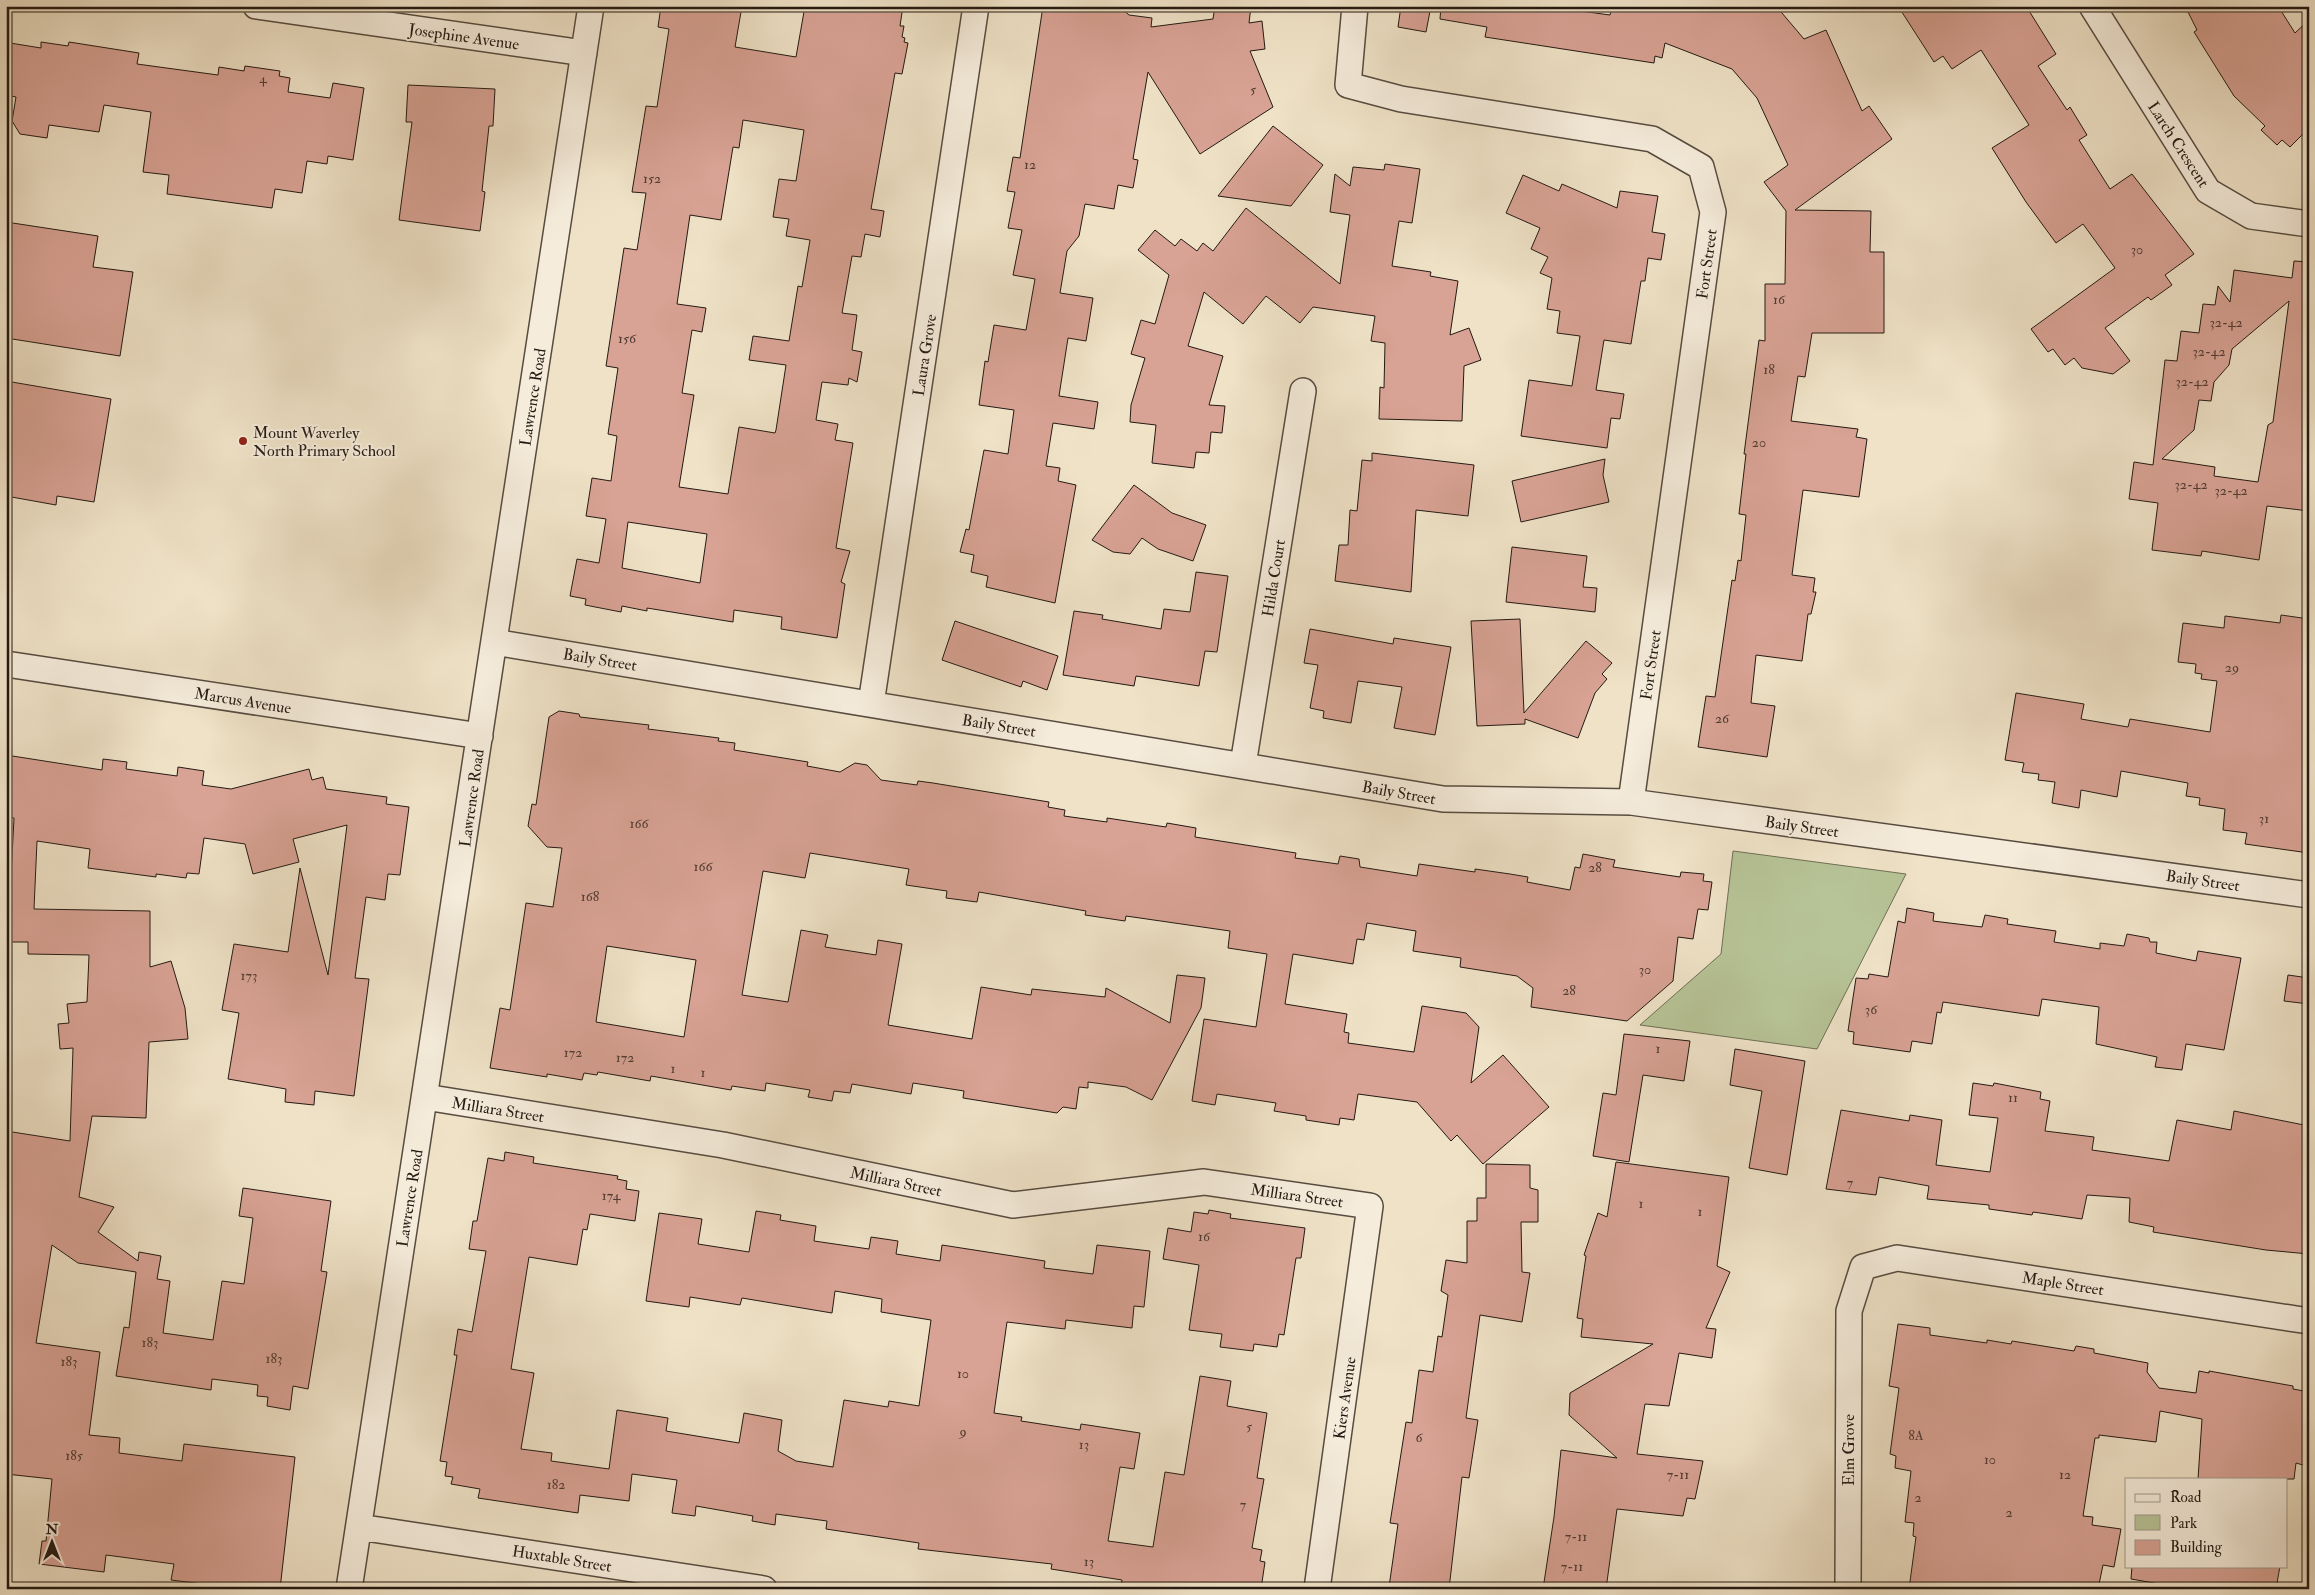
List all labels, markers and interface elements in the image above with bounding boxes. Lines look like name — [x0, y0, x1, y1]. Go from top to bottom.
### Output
street label: Josephine Avenue — [406, 19, 521, 56]
house number: 4 — [259, 70, 268, 87]
house number: 5 — [1250, 81, 1257, 98]
street label: Larch Crescent — [2143, 98, 2213, 191]
house number: 12 — [1024, 156, 1036, 173]
house number: 152 — [643, 170, 661, 187]
street label: Fort Street — [1692, 228, 1722, 300]
house number: 30 — [2131, 241, 2143, 258]
house number: 16 — [1773, 291, 1786, 308]
street label: Laura Grove — [909, 312, 941, 398]
house number: 32-42 — [2209, 314, 2243, 331]
house number: 156 — [618, 330, 637, 347]
house number: 32-42 — [2192, 343, 2226, 360]
street label: Lawrence Road — [515, 347, 551, 447]
house number: 18 — [1763, 361, 1775, 378]
house number: 32-42 — [2175, 373, 2209, 390]
place label: Mount Waverley North Primary School — [253, 423, 396, 461]
house number: 20 — [1752, 434, 1766, 451]
marker: Mount Waverley North Primary School — [237, 435, 249, 447]
house number: 32-42 — [2174, 476, 2208, 493]
house number: 32-42 — [2214, 482, 2248, 499]
street label: Hilda Court — [1258, 538, 1290, 618]
street label: Fort Street — [1636, 629, 1666, 701]
street label: Baily Street — [562, 644, 638, 676]
house number: 29 — [2225, 659, 2239, 676]
street label: Marcus Avenue — [193, 683, 293, 719]
street label: Baily Street — [961, 710, 1037, 742]
house number: 26 — [1715, 710, 1730, 727]
street label: Lawrence Road — [455, 748, 489, 848]
street label: Baily Street — [1360, 777, 1437, 809]
house number: 31 — [2259, 810, 2269, 827]
street label: Baily Street — [1764, 812, 1840, 842]
house number: 166 — [629, 815, 649, 832]
house number: 166 — [693, 858, 713, 875]
house number: 28 — [1588, 859, 1602, 876]
street label: Baily Street — [2165, 866, 2241, 896]
house number: 168 — [581, 888, 600, 905]
house number: 30 — [1639, 961, 1651, 978]
house number: 173 — [241, 967, 257, 984]
house number: 28 — [1562, 982, 1576, 999]
house number: 36 — [1865, 1001, 1878, 1018]
house number: 1 — [1656, 1040, 1661, 1057]
house number: 172 — [564, 1044, 582, 1061]
house number: 172 — [616, 1049, 634, 1066]
house number: 1 — [671, 1060, 676, 1077]
house number: 1 — [701, 1064, 706, 1081]
house number: 11 — [2008, 1089, 2018, 1106]
street label: Milliara Street — [450, 1093, 545, 1127]
street label: Lawrence Road — [392, 1148, 428, 1248]
street label: Milliara Street — [848, 1163, 943, 1201]
house number: 7 — [1847, 1174, 1854, 1191]
street label: Milliara Street — [1249, 1180, 1344, 1212]
house number: 174 — [602, 1187, 622, 1204]
house number: 1 — [1639, 1195, 1644, 1212]
house number: 1 — [1698, 1203, 1703, 1220]
house number: 16 — [1198, 1228, 1211, 1245]
street label: Maple Street — [2020, 1268, 2105, 1301]
house number: 183 — [142, 1334, 158, 1351]
house number: 183 — [266, 1350, 282, 1367]
house number: 183 — [61, 1353, 77, 1370]
street label: Kiers Avenue — [1329, 1355, 1361, 1441]
house number: 10 — [957, 1365, 969, 1382]
street label: Elm Grove — [1839, 1414, 1859, 1486]
house number: 5 — [1246, 1418, 1253, 1435]
house number: 9 — [958, 1423, 967, 1440]
house number: 8A — [1908, 1427, 1924, 1444]
house number: 6 — [1415, 1429, 1423, 1446]
house number: 13 — [1079, 1436, 1089, 1453]
house number: 185 — [65, 1447, 84, 1464]
house number: 10 — [1984, 1451, 1996, 1468]
house number: 7-11 — [1667, 1466, 1689, 1483]
house number: 12 — [2059, 1466, 2071, 1483]
house number: 182 — [547, 1476, 565, 1493]
legend — [2125, 1478, 2288, 1568]
text: Road — [2170, 1488, 2202, 1507]
house number: 2 — [1914, 1489, 1922, 1506]
house number: 7 — [1240, 1496, 1247, 1513]
house number: 2 — [2005, 1504, 2013, 1521]
text: Park — [2170, 1514, 2197, 1533]
north arrow — [28, 1518, 78, 1568]
text: N — [45, 1521, 59, 1538]
house number: 7-11 — [1565, 1528, 1587, 1545]
text: Building — [2170, 1538, 2222, 1557]
street label: Huxtable Street — [511, 1541, 613, 1577]
house number: 13 — [1084, 1553, 1094, 1570]
house number: 7-11 — [1561, 1558, 1583, 1575]

